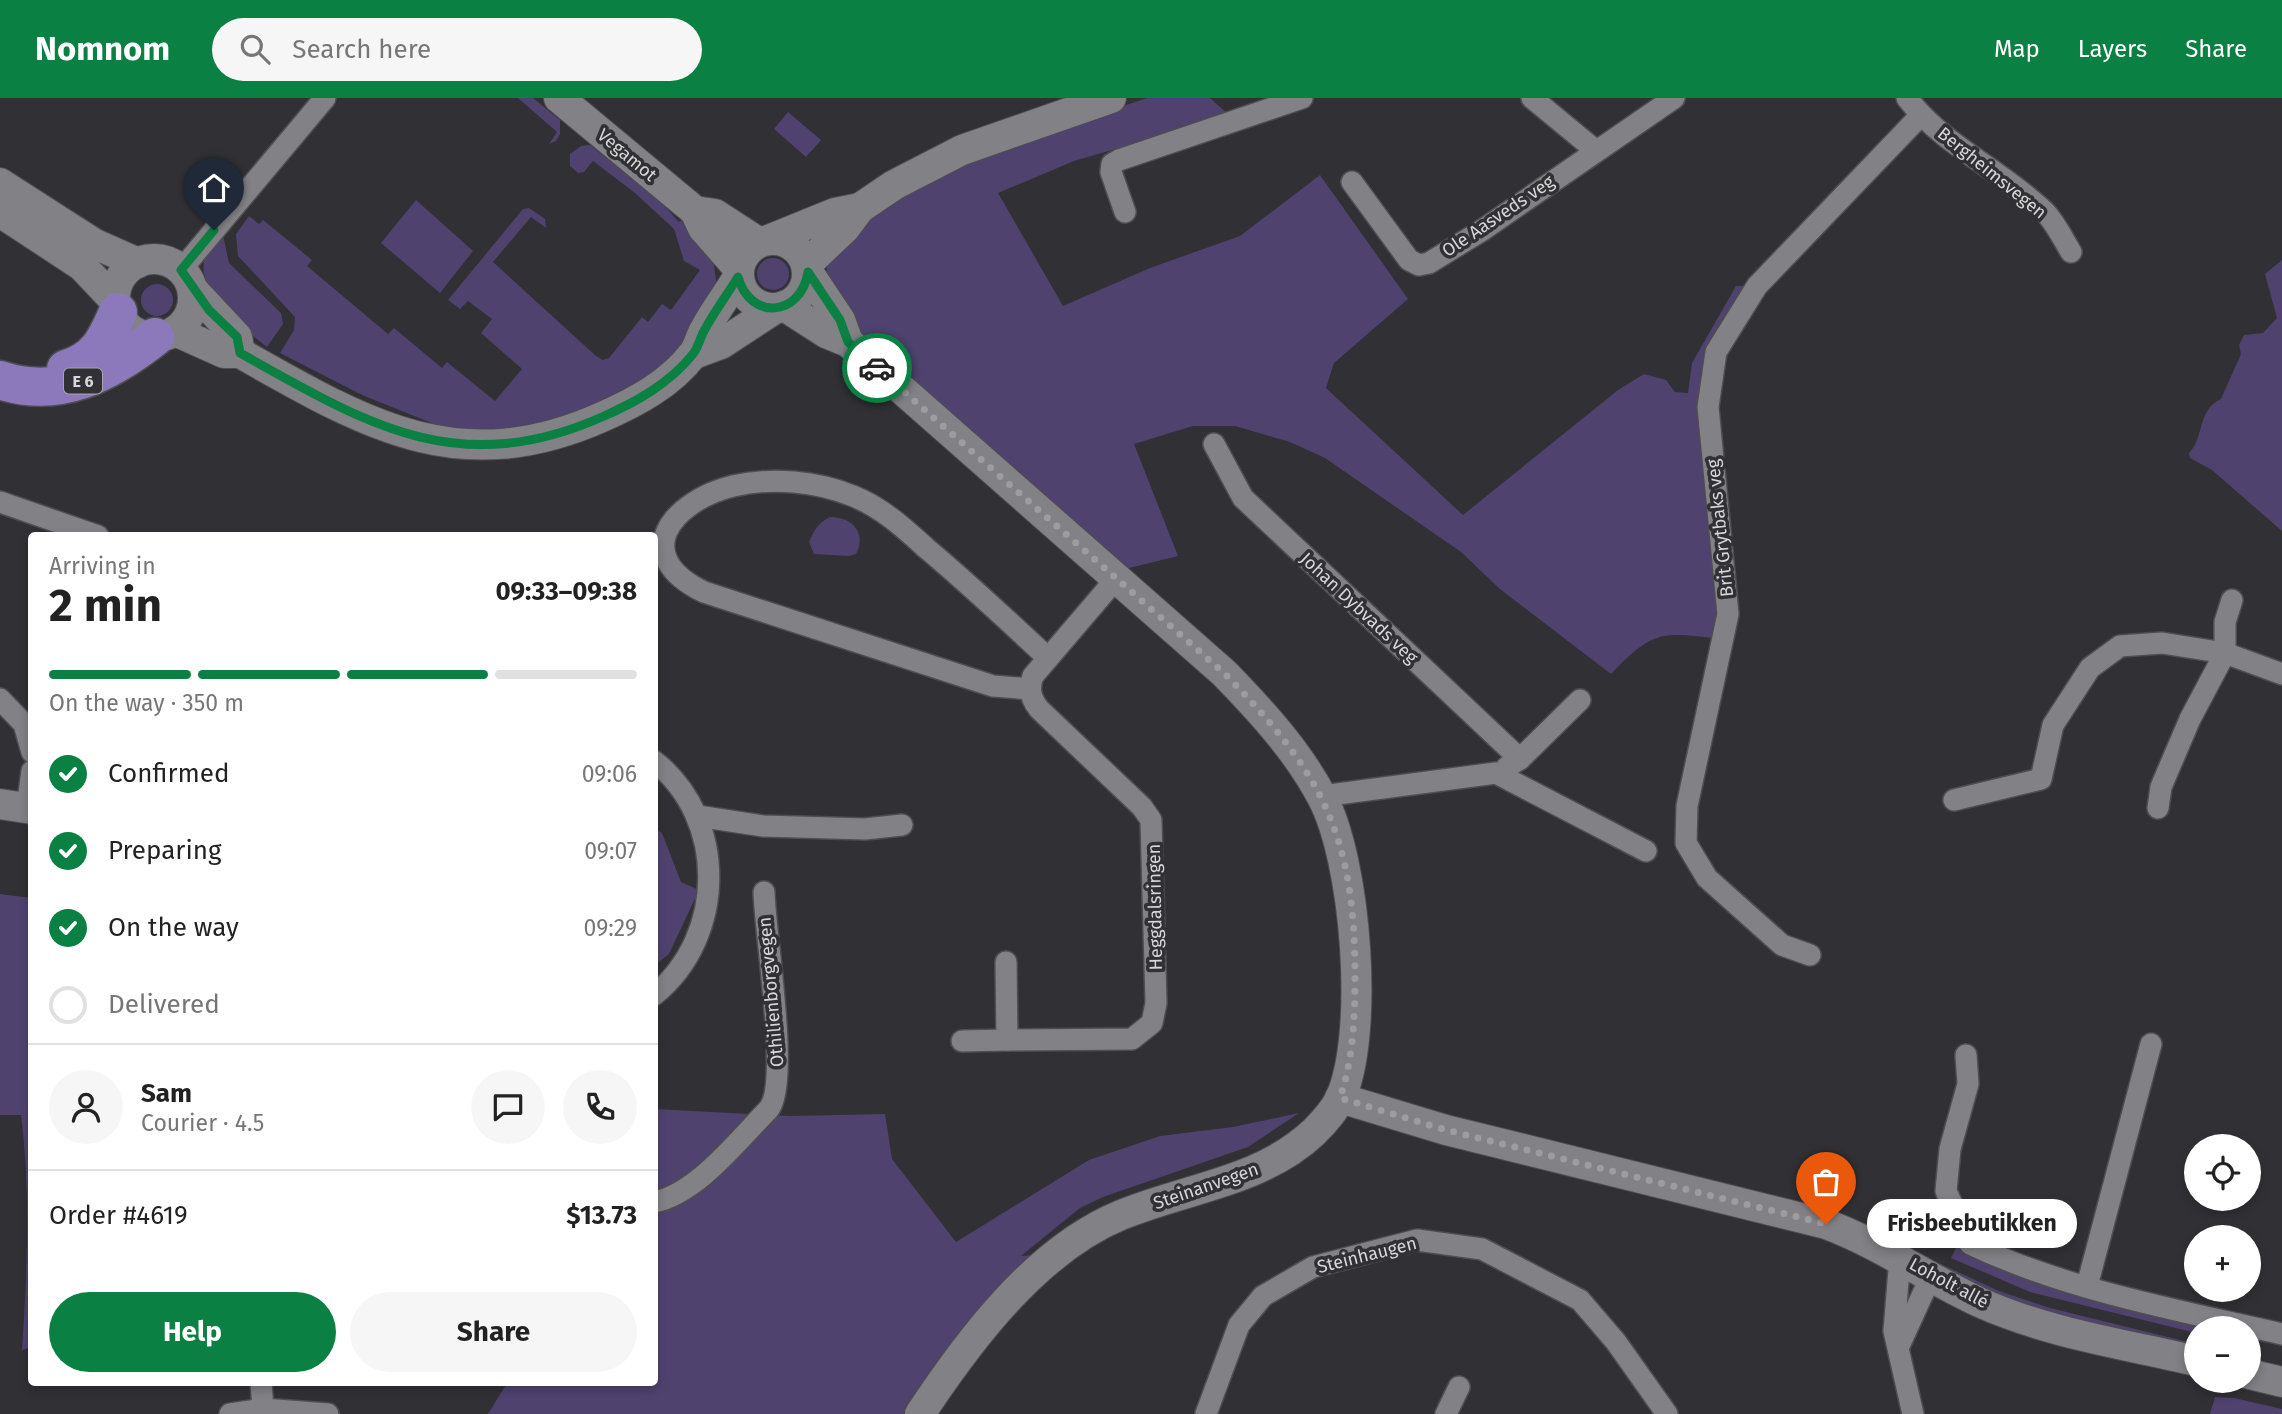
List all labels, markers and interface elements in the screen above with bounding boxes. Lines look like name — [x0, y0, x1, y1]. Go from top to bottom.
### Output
search box — [212, 18, 702, 81]
text: Nomnom — [35, 29, 170, 69]
icon: search — [236, 30, 274, 68]
text: Search here — [292, 34, 431, 65]
text: Map — [1994, 35, 2040, 63]
text: Layers — [2078, 35, 2147, 63]
text: Share — [2185, 35, 2247, 63]
street label: Bergheimsvegen — [1933, 122, 2051, 224]
street label: Vegamot — [593, 124, 661, 186]
pin — [184, 158, 244, 230]
icon: home — [195, 169, 233, 207]
street label: Ole Aasveds veg — [1438, 170, 1559, 262]
courier — [842, 333, 912, 403]
icon: car — [858, 349, 896, 387]
road number: E 6 — [64, 368, 102, 394]
street label: Brit Grytbaks veg — [1702, 457, 1738, 598]
street label: Johan Dybvads veg — [1296, 548, 1423, 669]
text: Arriving in — [49, 552, 156, 580]
text: 09:33–09:38 — [495, 576, 637, 607]
text: 2 min — [49, 578, 162, 633]
text: On the way · 350 m — [49, 689, 244, 717]
icon: check — [49, 755, 87, 793]
text: Confirmed — [108, 758, 229, 789]
text: 09:06 — [582, 760, 637, 788]
icon: check — [49, 832, 87, 870]
text: Preparing — [108, 835, 221, 866]
text: 09:07 — [584, 837, 637, 865]
street label: Heggdalsringen — [1143, 844, 1167, 970]
icon: check — [49, 909, 87, 947]
text: On the way — [108, 912, 239, 943]
text: 09:29 — [584, 914, 637, 942]
street label: Othilienborgvegen — [753, 916, 789, 1068]
text: Delivered — [108, 989, 220, 1020]
button: person — [49, 1070, 123, 1144]
button: chat — [471, 1070, 545, 1144]
button: phone — [563, 1070, 637, 1144]
text: Sam — [141, 1078, 192, 1109]
text: Courier · 4.5 — [141, 1109, 264, 1137]
map controls — [2184, 1134, 2261, 1393]
button: locate — [2184, 1134, 2261, 1211]
pin — [1796, 1152, 1856, 1224]
street label: Steinanvegen — [1151, 1158, 1261, 1214]
icon: bag — [1807, 1163, 1845, 1201]
text: Order #4619 — [49, 1200, 188, 1231]
text: $13.73 — [566, 1200, 637, 1231]
callout: Frisbeebutikken — [1868, 1200, 2078, 1248]
text: Frisbeebutikken — [1887, 1209, 2057, 1237]
button: + — [2184, 1225, 2261, 1302]
street label: Steinhaugen — [1315, 1232, 1419, 1278]
street label: Loholt allé — [1906, 1253, 1992, 1313]
button: Help — [49, 1292, 336, 1372]
button: Share — [350, 1292, 637, 1372]
button: − — [2184, 1316, 2261, 1393]

